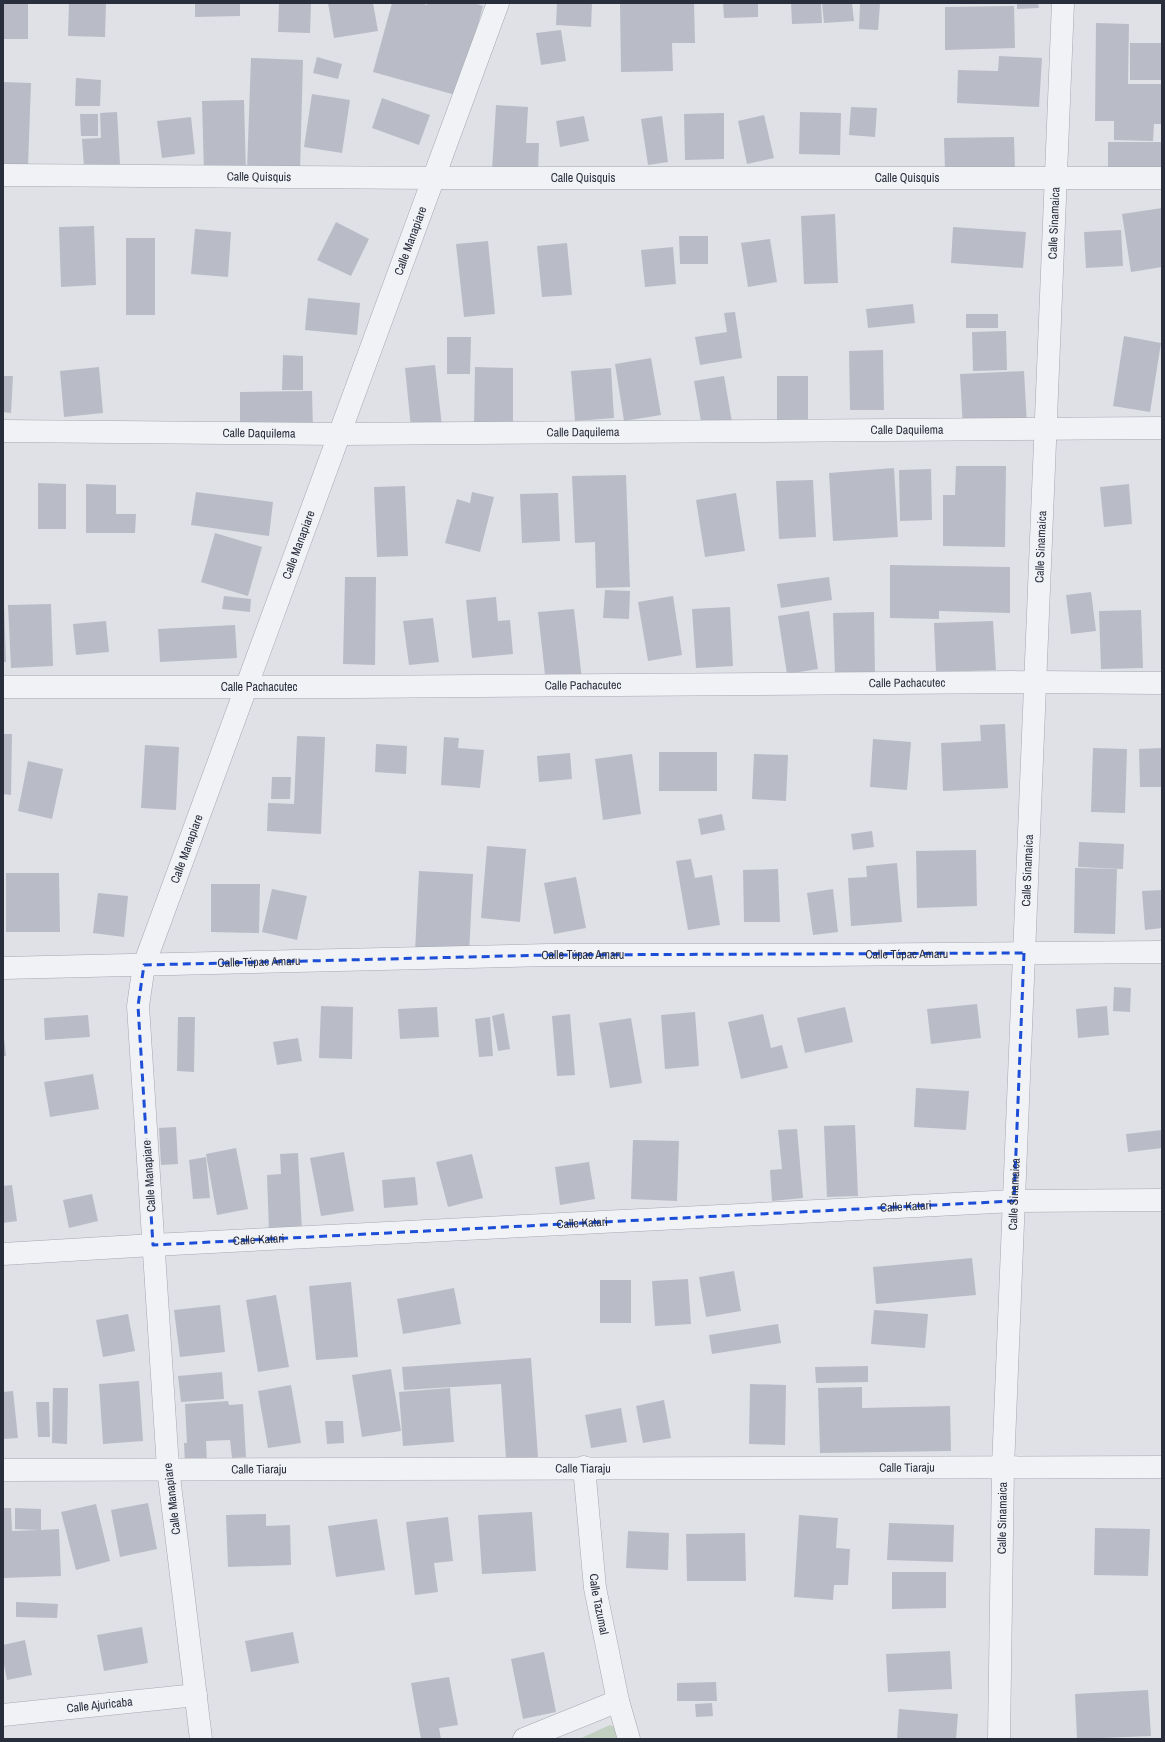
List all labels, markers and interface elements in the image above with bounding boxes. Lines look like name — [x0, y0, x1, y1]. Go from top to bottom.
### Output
street label: Calle Quisquis — [227, 169, 291, 185]
street label: Calle Quisquis — [551, 170, 615, 186]
street label: Calle Quisquis — [875, 170, 939, 186]
street label: Calle Sinamaica — [1045, 186, 1063, 260]
street label: Calle Manapiare — [390, 204, 430, 278]
street label: Calle Daquilema — [870, 422, 944, 438]
street label: Calle Daquilema — [546, 424, 620, 440]
street label: Calle Daquilema — [222, 425, 296, 442]
street label: Calle Manapiare — [279, 508, 319, 582]
street label: Calle Sinamaica — [1031, 510, 1050, 583]
street label: Calle Pachacutec — [869, 675, 945, 691]
street label: Calle Pachacutec — [545, 677, 621, 694]
street label: Calle Pachacutec — [221, 679, 297, 695]
street label: Calle Manapiare — [167, 812, 207, 886]
street label: Calle Sinamaica — [1018, 834, 1037, 907]
street label: Calle Túpac Amaru — [865, 946, 948, 963]
street label: Calle Túpac Amaru — [541, 947, 624, 963]
street label: Calle Túpac Amaru — [217, 953, 301, 971]
street label: Calle Manapiare — [139, 1139, 159, 1213]
street label: Calle Sinamaica — [1005, 1157, 1024, 1231]
street label: Calle Katari — [880, 1197, 932, 1216]
street label: Calle Katari — [556, 1214, 608, 1232]
street label: Calle Katari — [232, 1230, 285, 1249]
street label: Calle Tiaraju — [555, 1460, 611, 1477]
street label: Calle Tiaraju — [879, 1460, 935, 1476]
street label: Calle Tiaraju — [231, 1461, 287, 1477]
street label: Calle Manapiare — [160, 1462, 184, 1536]
street label: Calle Sinamaica — [994, 1481, 1011, 1554]
street label: Calle Tazumal — [586, 1573, 612, 1636]
street label: Calle Ajuricaba — [66, 1694, 134, 1716]

